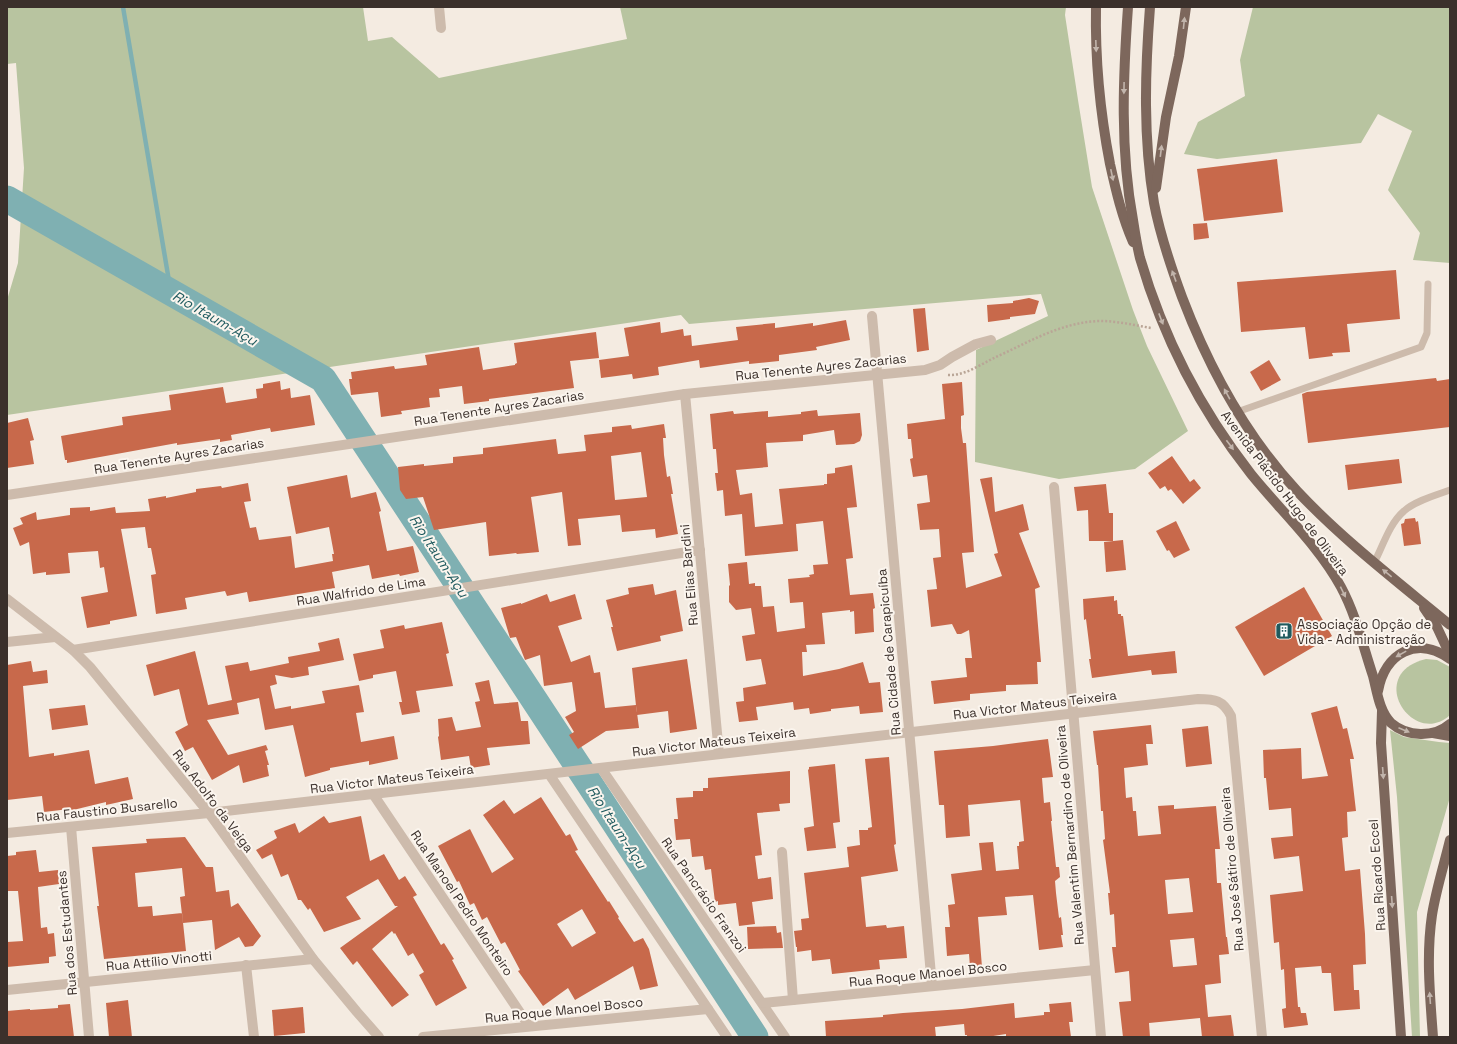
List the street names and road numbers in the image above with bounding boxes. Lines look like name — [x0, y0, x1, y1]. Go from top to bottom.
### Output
street label: Rua Tenente Ayres Zacarias — [735, 350, 907, 384]
street label: Rua Tenente Ayres Zacarias — [413, 386, 585, 430]
street label: Avenida Plácido Hugo de Oliveira — [1217, 407, 1353, 579]
street label: Rua Tenente Ayres Zacarias — [93, 434, 265, 478]
street label: Rua Elias Bardini — [676, 524, 702, 626]
street label: Rua Cidade de Carapicuíba — [873, 567, 905, 736]
street label: Rua Walfrido de Lima — [295, 572, 427, 610]
street label: Rua Victor Mateus Teixeira — [952, 686, 1118, 723]
street label: Rua Victor Mateus Teixeira — [631, 723, 797, 760]
street label: Rua Valentim Bernardino de Oliveira — [1052, 724, 1088, 946]
street label: Rua Adolfo da Veiga — [169, 746, 258, 856]
street label: Rua Victor Mateus Teixeira — [309, 760, 475, 797]
street label: Rua José Sátiro de Oliveira — [1216, 786, 1248, 952]
street label: Rua Faustino Busarello — [36, 794, 178, 826]
street label: Rua Ricardo Eccel — [1365, 819, 1389, 931]
street label: Rua Manoel Pedro Monteiro — [407, 827, 517, 979]
street label: Rua Pancrácio Franzoi — [658, 834, 750, 956]
street label: Rua dos Estudantes — [53, 870, 81, 996]
street label: Rua Attílio Vinotti — [105, 947, 213, 975]
street label: Rua Roque Manoel Bosco — [848, 957, 1008, 991]
street label: Rua Roque Manoel Bosco — [484, 993, 644, 1027]

